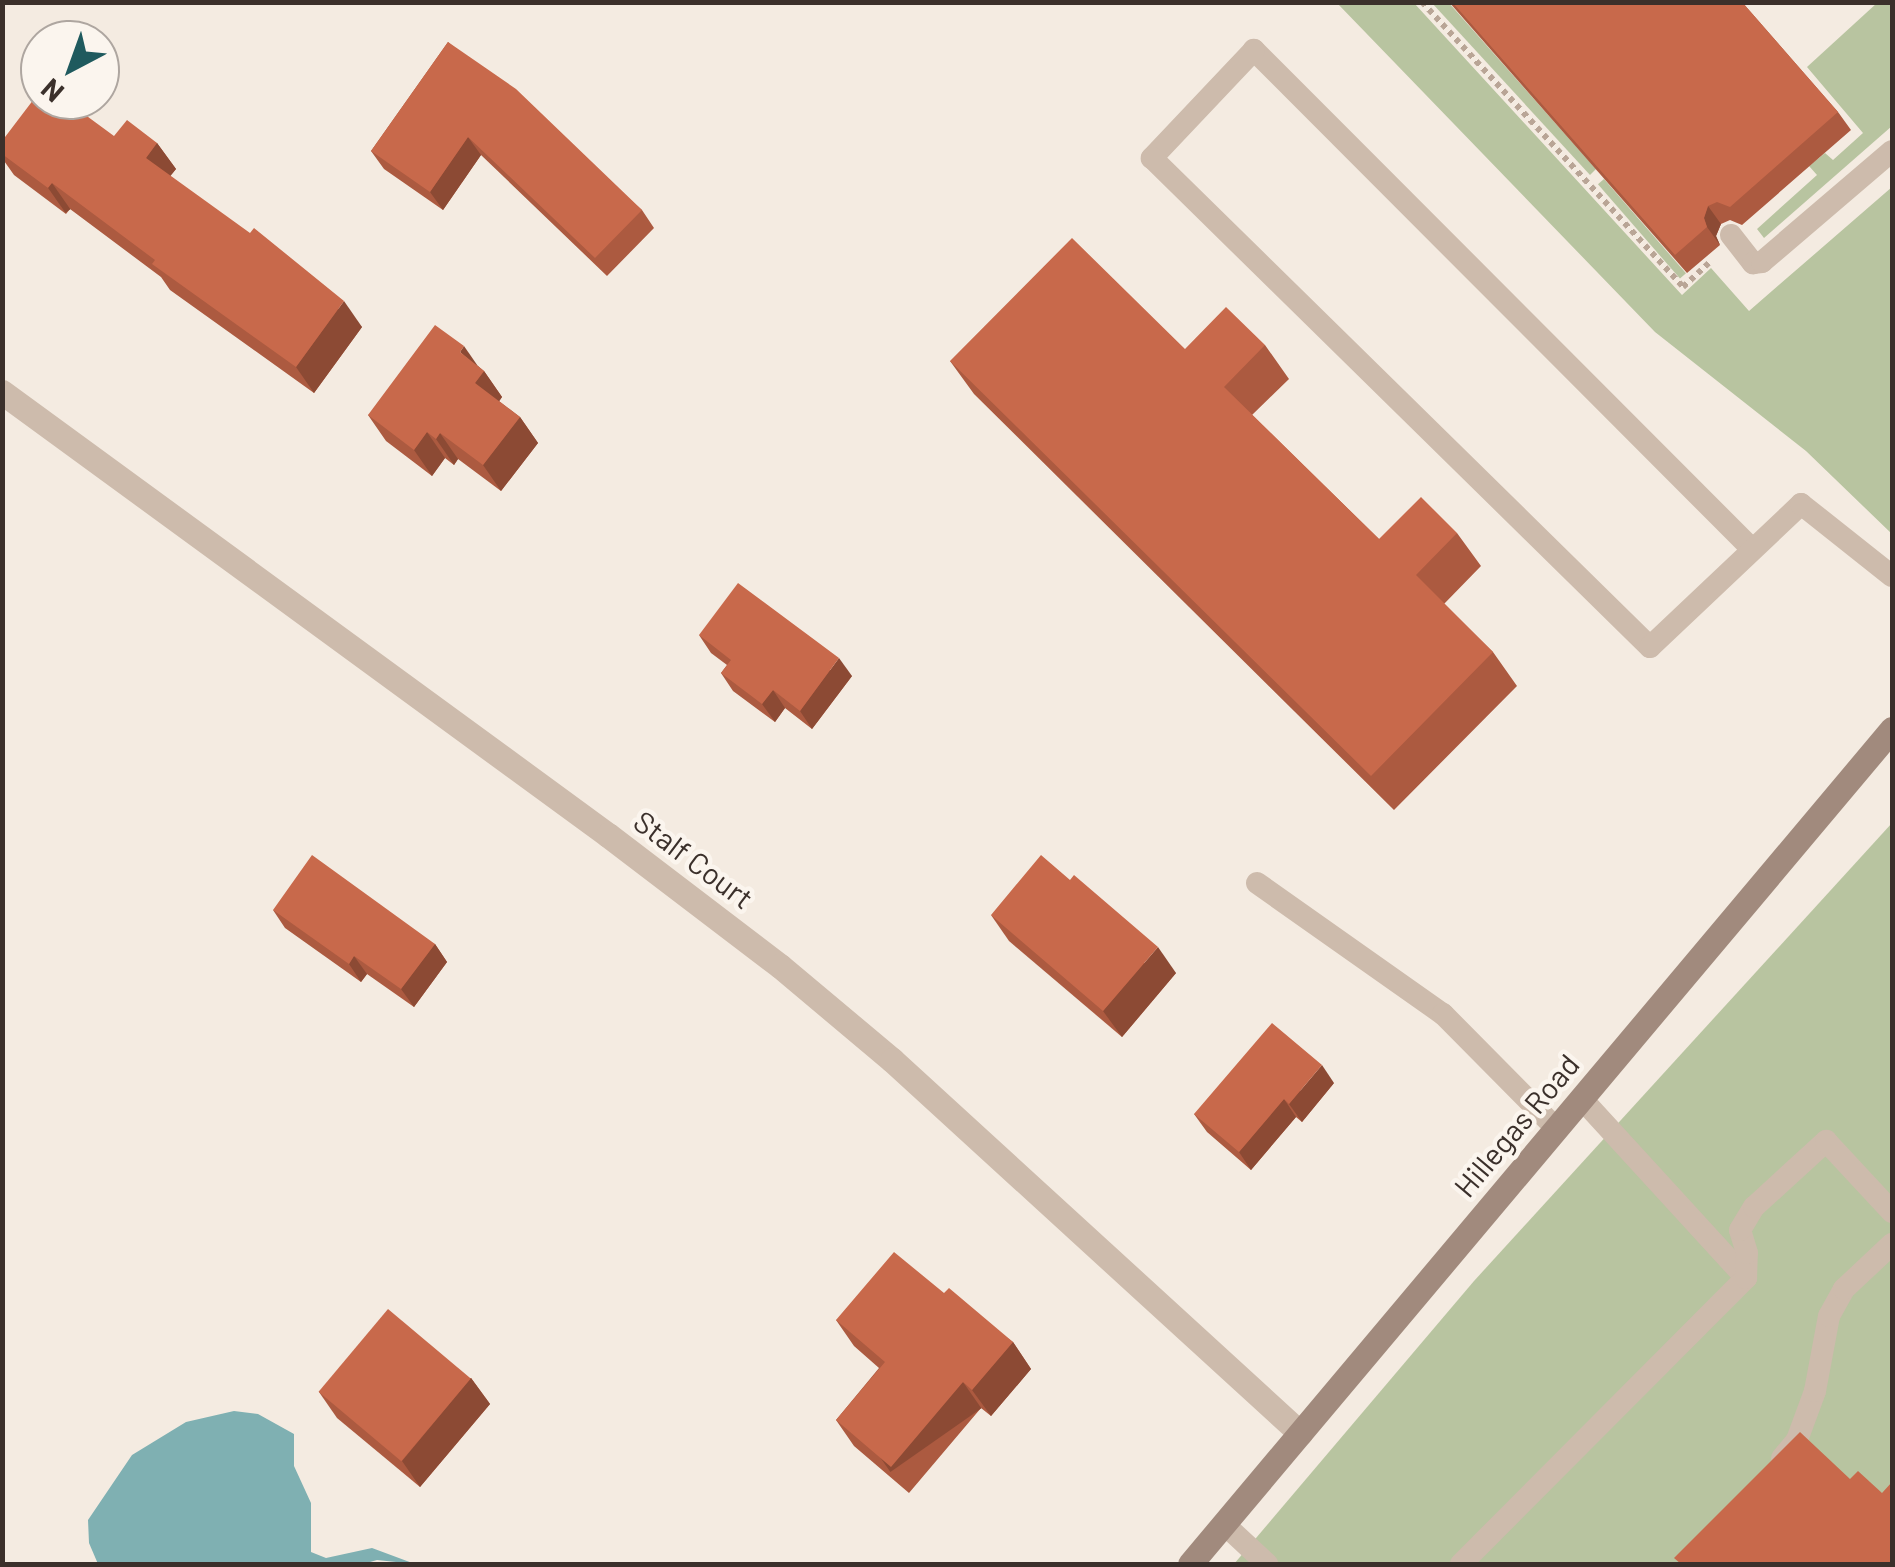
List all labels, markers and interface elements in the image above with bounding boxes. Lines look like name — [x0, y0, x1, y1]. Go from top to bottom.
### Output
north arrow — [20, 20, 120, 120]
text: N — [33, 72, 70, 110]
street label: Stalf Court — [627, 802, 761, 916]
street label: Hillegas Road — [1446, 1046, 1586, 1204]

